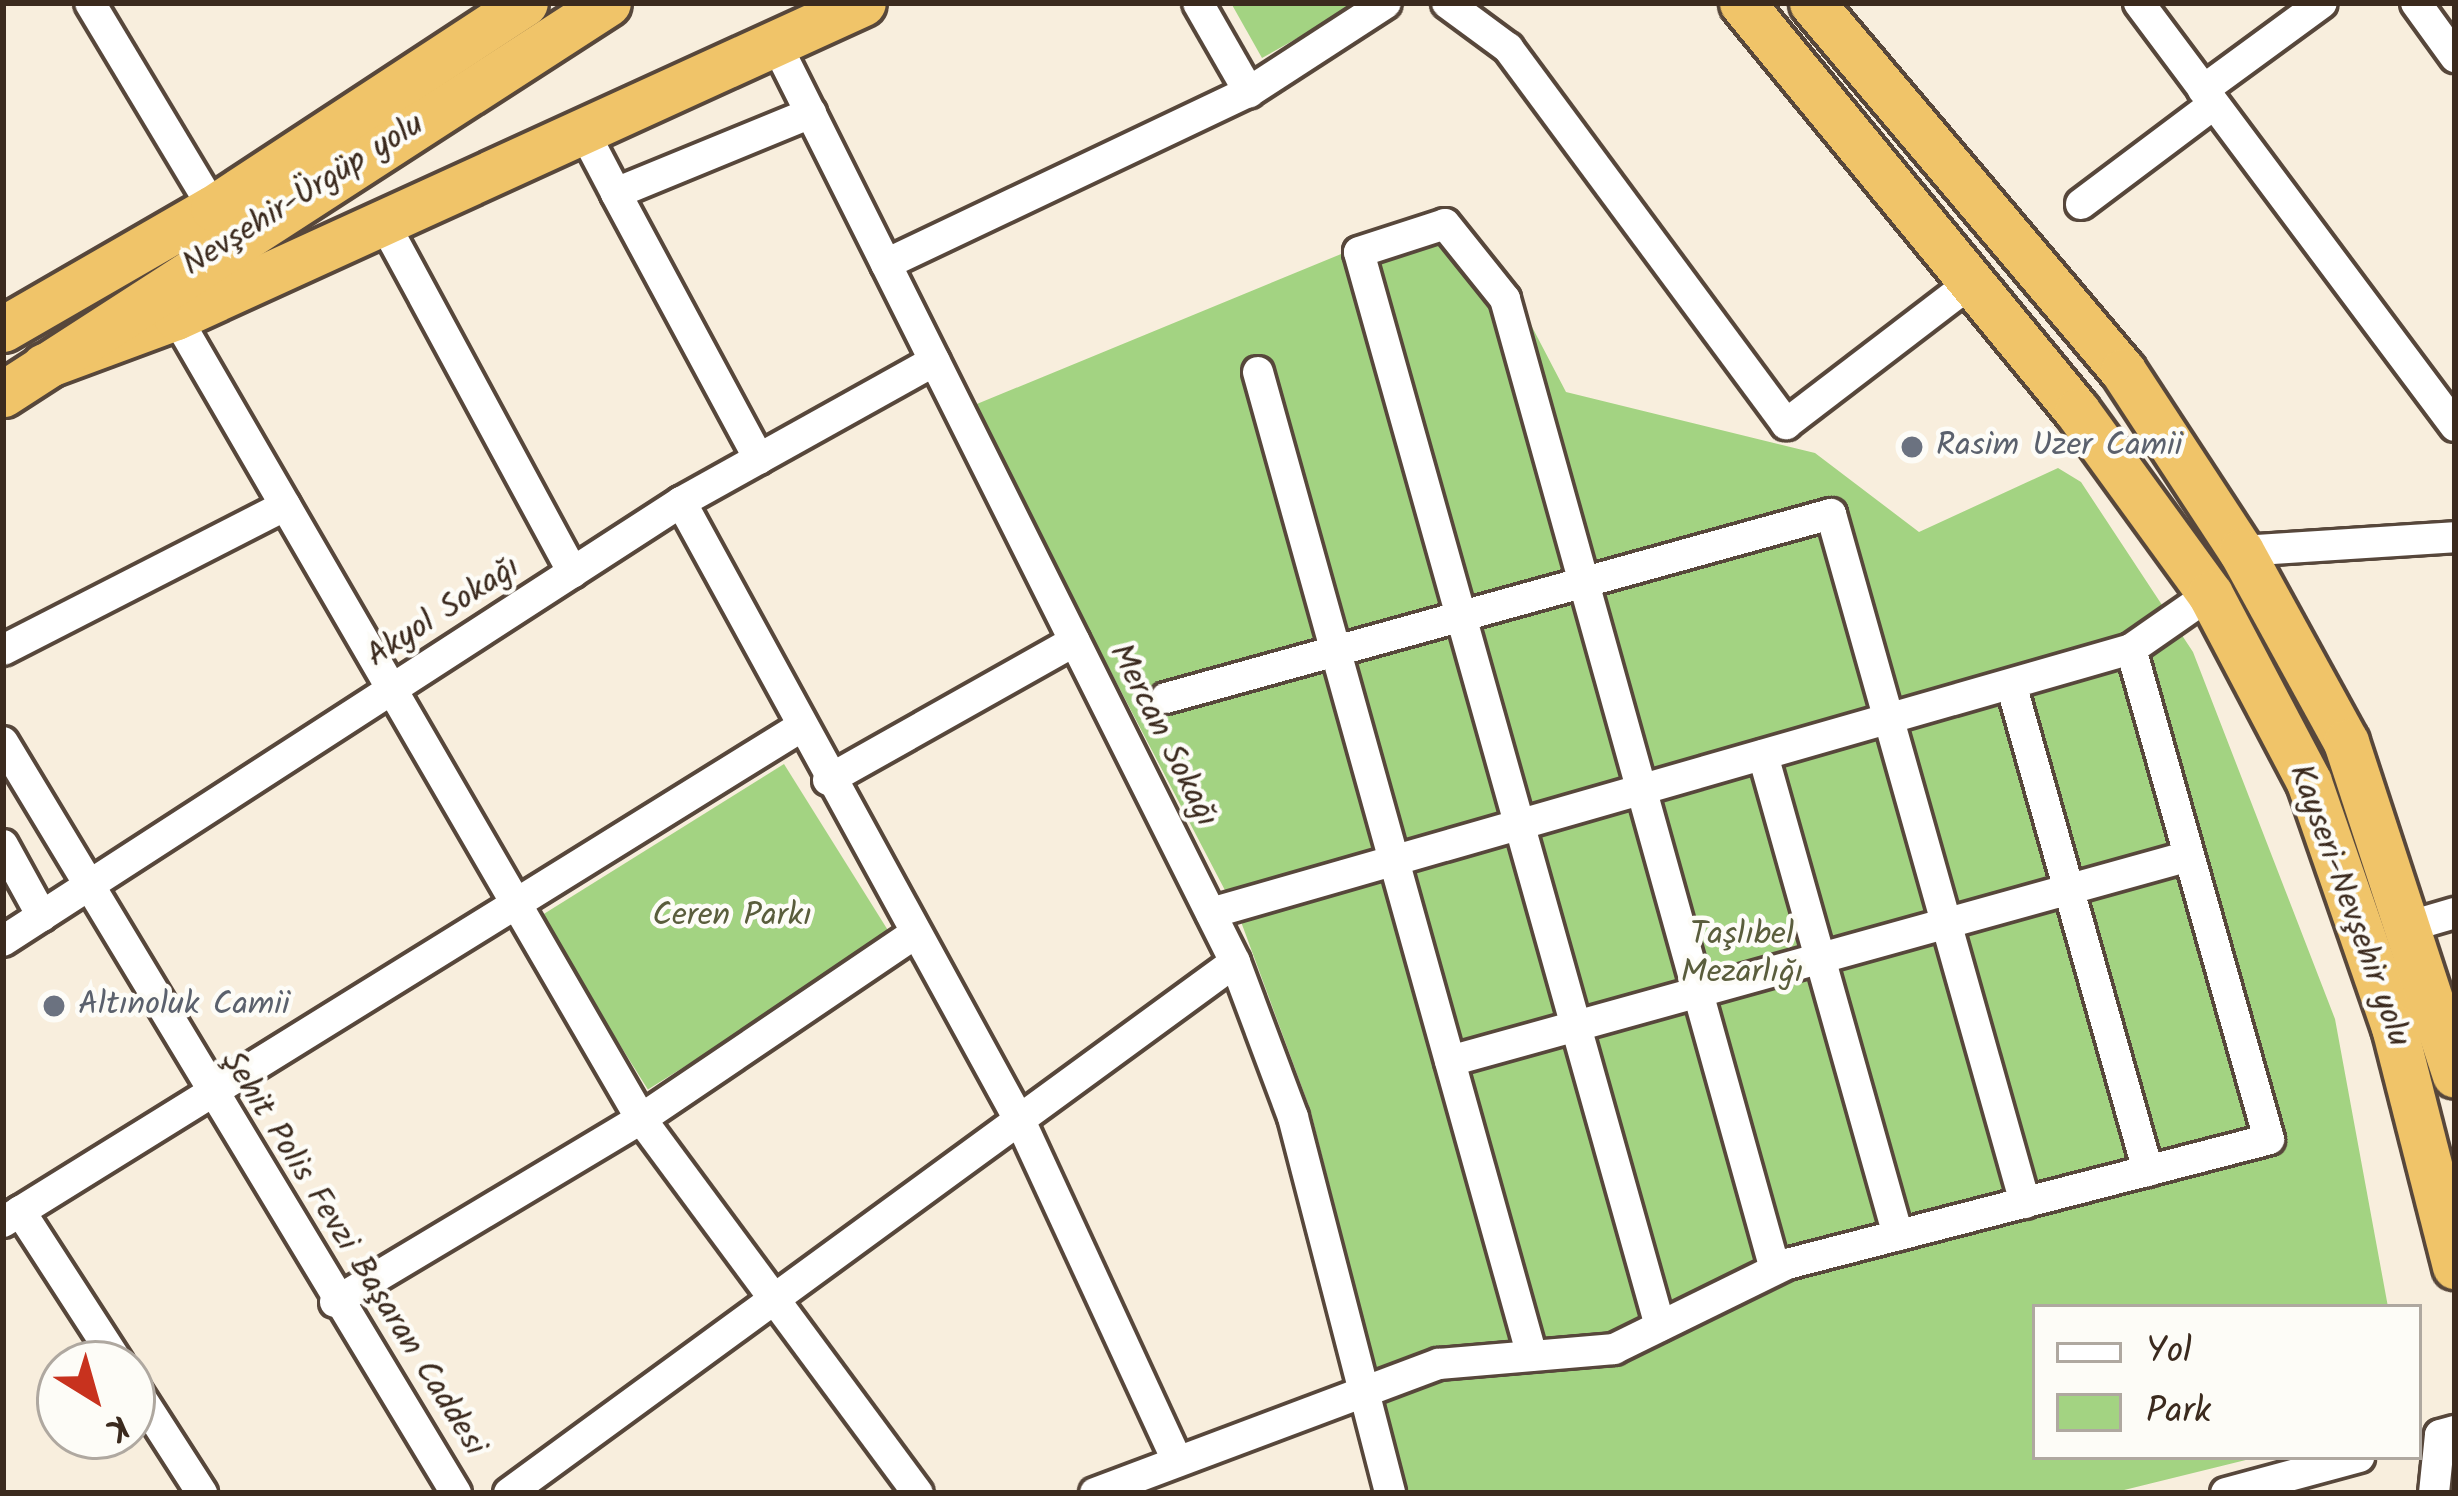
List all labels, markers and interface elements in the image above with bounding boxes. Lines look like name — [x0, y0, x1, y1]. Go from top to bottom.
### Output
street label: Nevşehir-Ürgüp yolu — [176, 106, 432, 286]
place label: Rasim Uzer Camii — [1936, 427, 2183, 467]
marker: Rasim Uzer Camii — [1899, 434, 1925, 460]
street label: Akyol Sokağı — [360, 549, 528, 677]
street label: Mercan Sokağı — [1099, 638, 1225, 834]
street label: Kayseri-Nevşehir yolu — [2279, 759, 2417, 1053]
park label: Ceren Parkı — [652, 897, 812, 937]
park label: Taşlıbel Mezarlığı — [1681, 916, 1803, 994]
place label: Altınoluk Camii — [78, 986, 290, 1026]
marker: Altınoluk Camii — [41, 993, 67, 1019]
street label: Şehit Polis Fevzi Başaran Caddesi — [211, 1044, 493, 1464]
legend — [2032, 1304, 2422, 1460]
text: Yol — [2146, 1324, 2192, 1381]
north arrow — [36, 1340, 156, 1460]
text: Park — [2146, 1384, 2211, 1441]
text: K — [92, 1400, 140, 1454]

